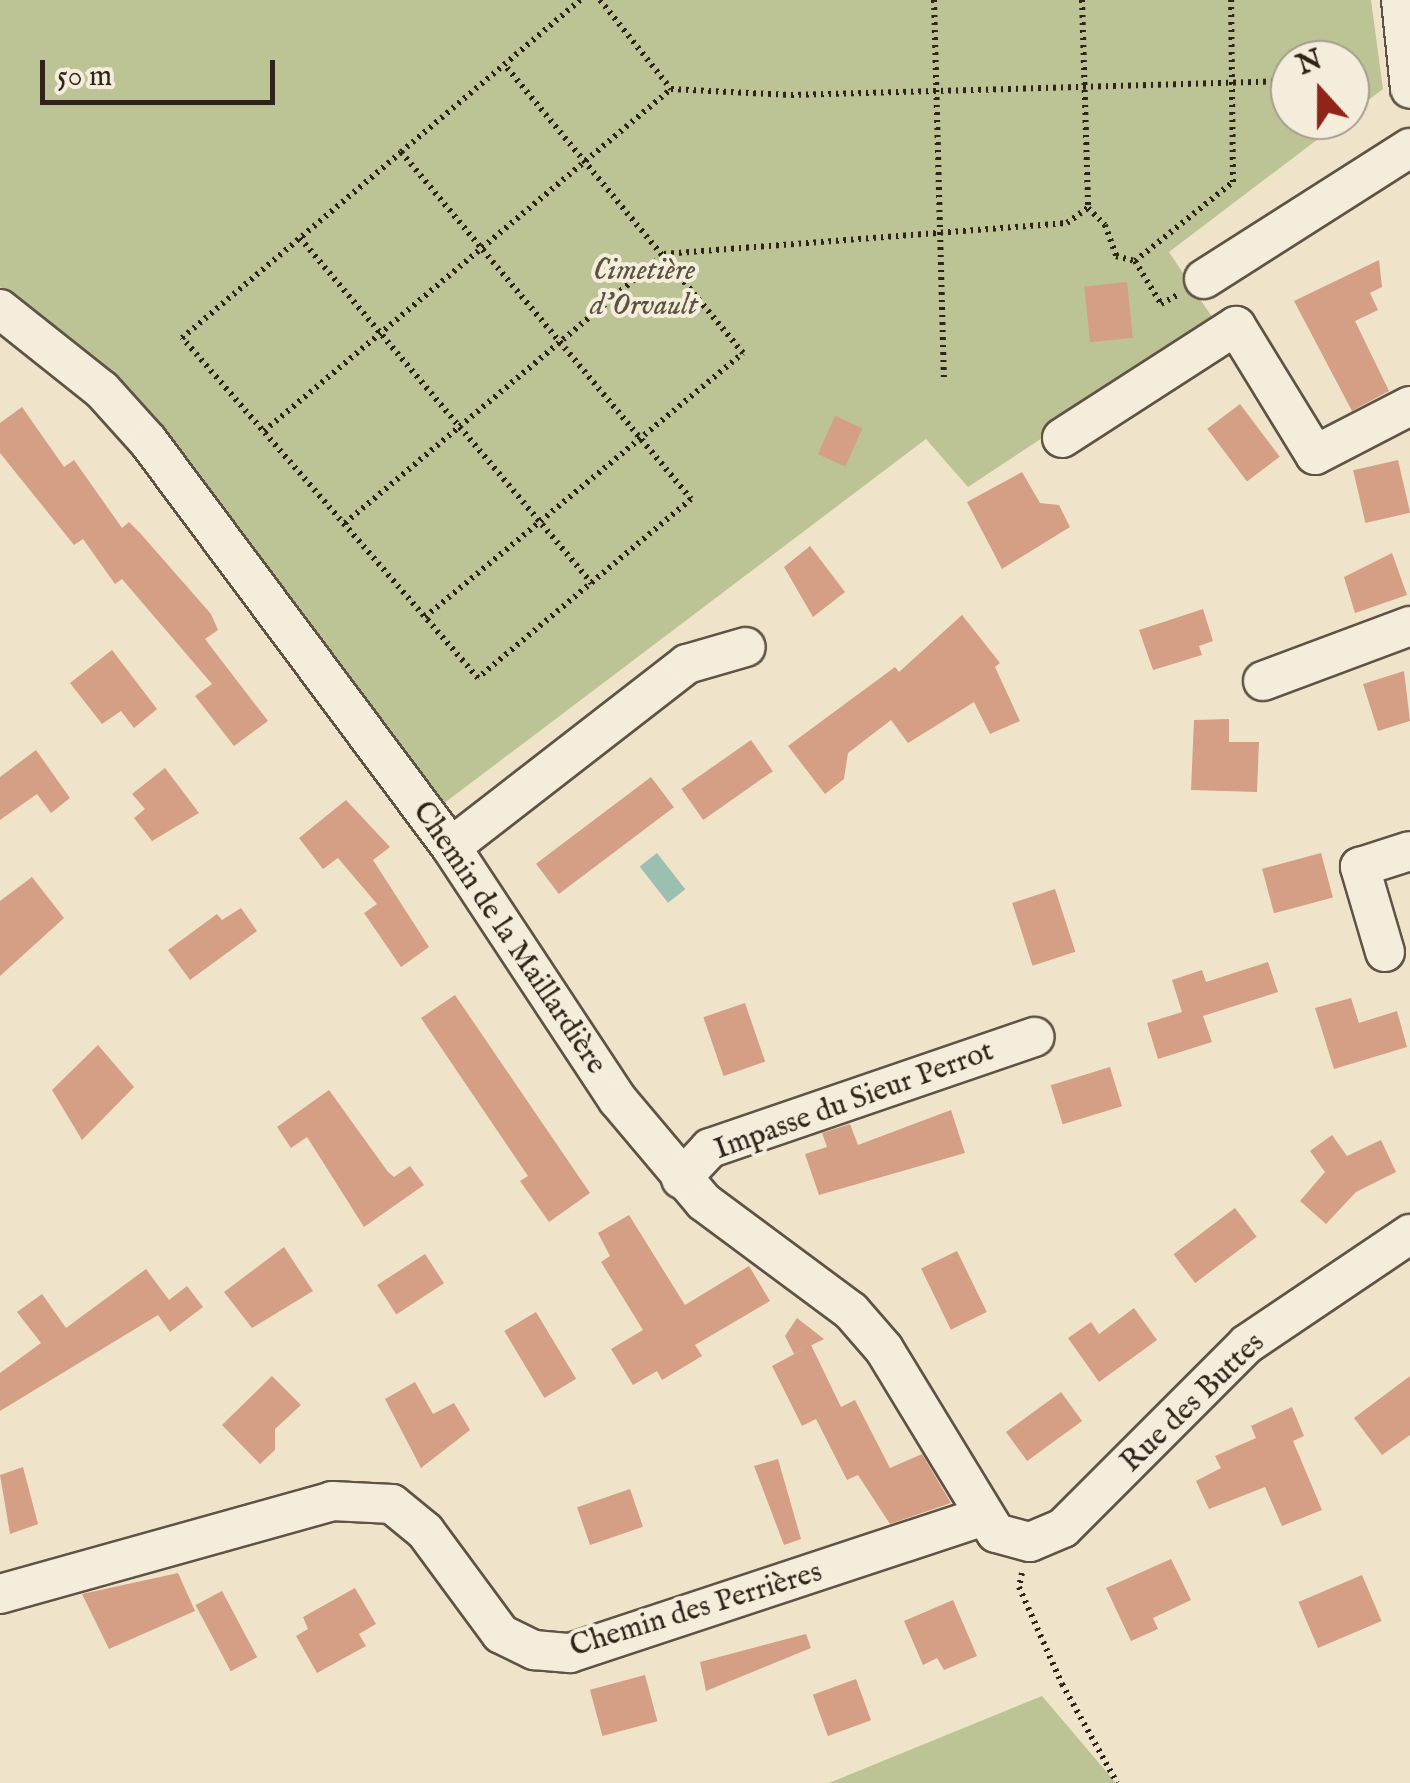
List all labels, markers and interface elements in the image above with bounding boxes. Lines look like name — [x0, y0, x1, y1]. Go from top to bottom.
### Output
scale bar — [45, 40, 280, 102]
north arrow — [1270, 40, 1370, 140]
text: N — [1292, 43, 1327, 84]
text: 50 m — [57, 58, 112, 96]
park label: Cimetière d'Orvault — [590, 253, 698, 324]
street label: Chemin de la Maillardière — [404, 795, 614, 1081]
street label: Impasse du Sieur Perrot — [710, 1034, 998, 1168]
street label: Rue des Buttes — [1114, 1326, 1272, 1480]
street label: Chemin des Perrières — [566, 1555, 826, 1665]

